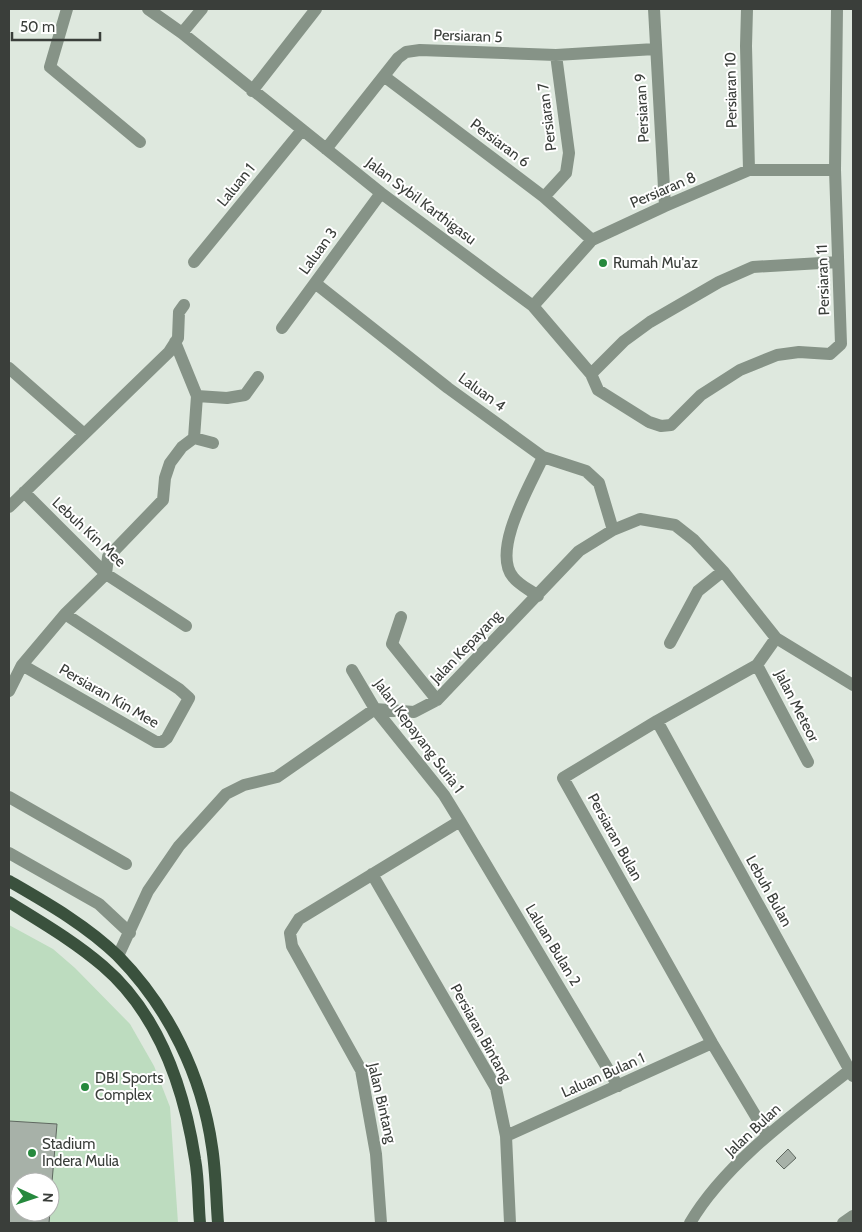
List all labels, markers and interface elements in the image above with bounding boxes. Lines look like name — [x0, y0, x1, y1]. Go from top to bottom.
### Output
scale bar — [12, 10, 100, 42]
text: 50 m — [20, 18, 55, 36]
street label: Persiaran 5 — [433, 26, 503, 46]
street label: Persiaran 10 — [721, 52, 741, 128]
street label: Persiaran 9 — [631, 73, 653, 143]
street label: Persiaran 7 — [534, 81, 560, 152]
street label: Persiaran 6 — [467, 115, 533, 171]
street label: Jalan Sybil Karthigasu — [362, 153, 480, 248]
street label: Laluan 1 — [213, 160, 259, 210]
street label: Persiaran 8 — [627, 168, 699, 212]
street label: Laluan 3 — [295, 224, 341, 278]
street label: Persiaran 11 — [813, 244, 833, 316]
place label: Rumah Mu'az — [613, 254, 698, 272]
marker: Rumah Mu'az — [597, 257, 609, 269]
street label: Laluan 4 — [455, 369, 509, 415]
street label: Lebuh Kin Mee — [49, 493, 130, 571]
street label: Jalan Kepayang — [426, 606, 506, 688]
street label: Persiaran Kin Mee — [56, 660, 162, 732]
street label: Jalan Meteor — [771, 666, 823, 745]
street label: Jalan Kepayang Suria 1 — [370, 675, 468, 797]
street label: Persiaran Bulan — [584, 790, 646, 884]
street label: Lebuh Bulan — [742, 852, 796, 930]
street label: Laluan Bulan 2 — [522, 901, 585, 989]
street label: Persiaran Bintang — [447, 981, 516, 1086]
street label: Laluan Bulan 1 — [559, 1049, 647, 1101]
street label: Jalan Bintang — [364, 1060, 400, 1145]
place label: DBI Sports Complex — [95, 1069, 163, 1104]
marker: DBI Sports Complex — [79, 1081, 91, 1093]
street label: Jalan Bulan — [721, 1100, 784, 1161]
place label: Stadium Indera Mulia — [42, 1135, 120, 1170]
marker: Stadium Indera Mulia — [26, 1147, 38, 1159]
north arrow — [10, 1172, 60, 1222]
text: N — [39, 1192, 57, 1203]

